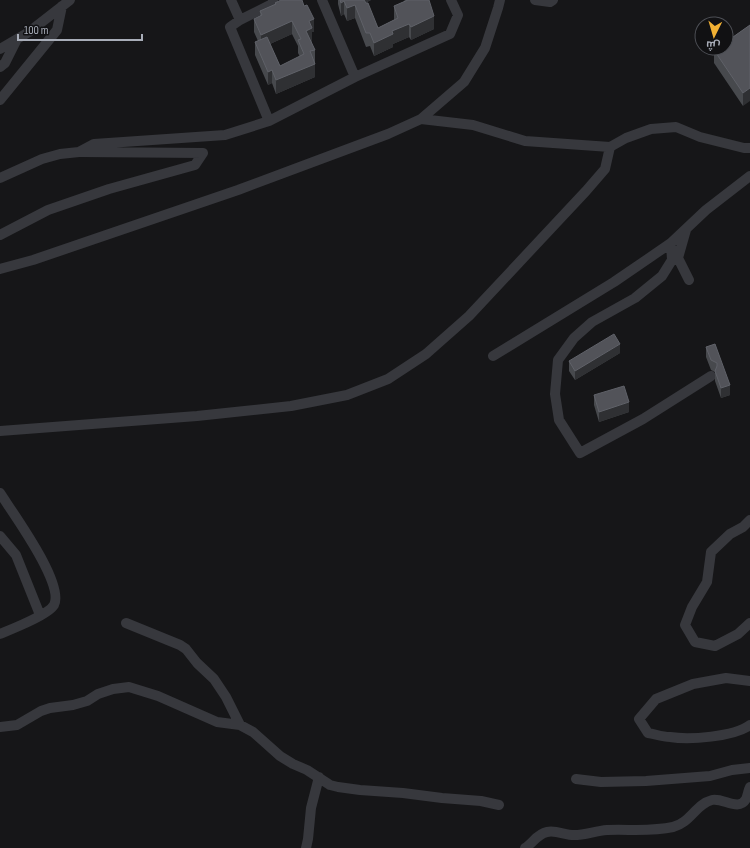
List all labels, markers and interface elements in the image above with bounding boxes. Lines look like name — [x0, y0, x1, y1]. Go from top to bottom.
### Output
scale bar — [18, 16, 142, 42]
north arrow — [694, 16, 734, 56]
text: 100 m — [24, 23, 49, 38]
text: ش — [706, 38, 721, 53]

